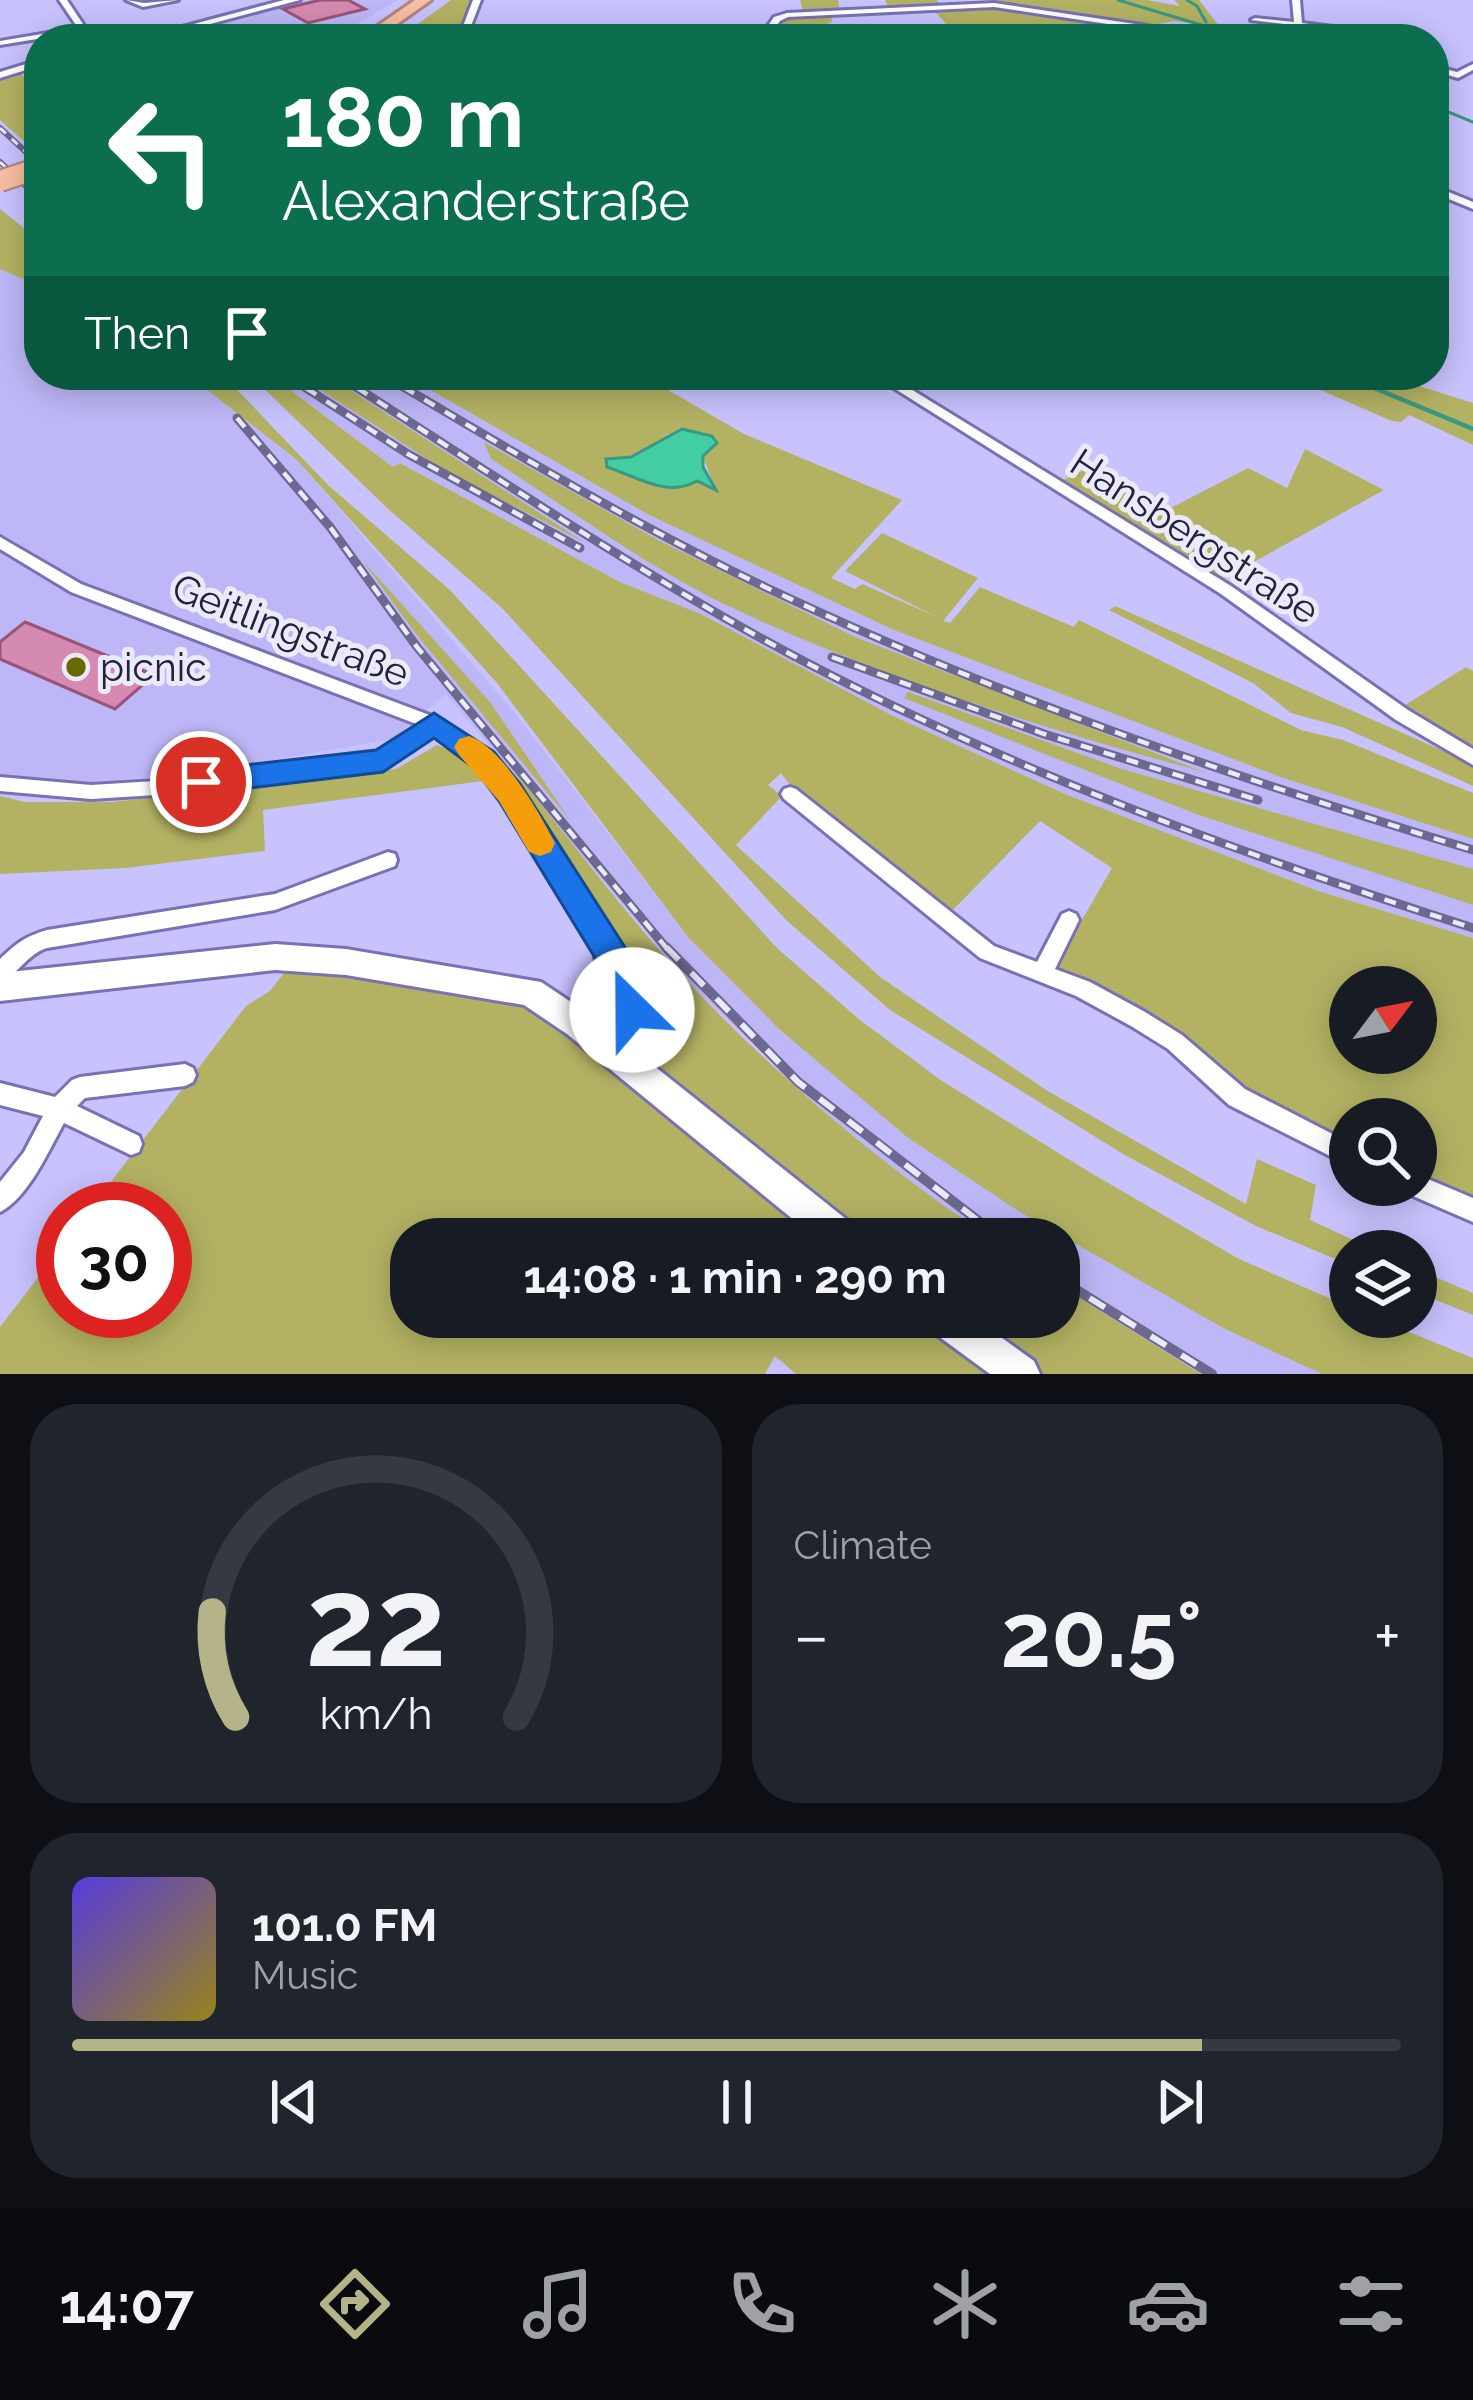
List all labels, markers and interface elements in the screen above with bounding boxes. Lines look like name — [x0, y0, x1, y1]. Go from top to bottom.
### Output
text: 180 m — [282, 68, 524, 167]
icon: left — [84, 72, 240, 228]
text: Alexanderstraße — [282, 169, 690, 233]
icon: arrive — [214, 300, 280, 366]
text: Then — [84, 307, 190, 360]
street label: Hansbergstraße — [1062, 439, 1328, 633]
street label: Geitlingstraße — [166, 564, 416, 696]
place label: picnic — [100, 644, 207, 690]
marker: picnic — [63, 654, 89, 680]
pin — [150, 731, 252, 833]
icon: arrive — [168, 749, 234, 815]
position arrow — [569, 947, 695, 1073]
north arrow — [1329, 966, 1437, 1074]
map controls — [1329, 966, 1437, 1338]
button: search — [1329, 1098, 1437, 1206]
speed limit sign: 30 — [36, 1182, 192, 1338]
button: layers — [1329, 1230, 1437, 1338]
text: 14:08 · 1 min · 290 m — [523, 1251, 947, 1304]
text: Climate — [794, 1522, 932, 1568]
text: 22 — [305, 1549, 446, 1695]
text: 20.5° — [1000, 1582, 1202, 1688]
text: − — [794, 1597, 829, 1674]
text: + — [1374, 1597, 1401, 1674]
text: km/h — [319, 1688, 432, 1738]
text: 101.0 FM — [252, 1899, 437, 1952]
text: Music — [252, 1952, 358, 1998]
icon: previous — [261, 2069, 327, 2135]
icon: pause — [704, 2069, 770, 2135]
icon: next — [1147, 2069, 1213, 2135]
icon: directions — [313, 2262, 397, 2346]
icon: music — [516, 2262, 600, 2346]
icon: phone — [720, 2262, 804, 2346]
icon: climate — [923, 2262, 1007, 2346]
icon: car — [1126, 2262, 1210, 2346]
icon: filters — [1329, 2262, 1413, 2346]
text: 14:07 — [60, 2272, 194, 2336]

